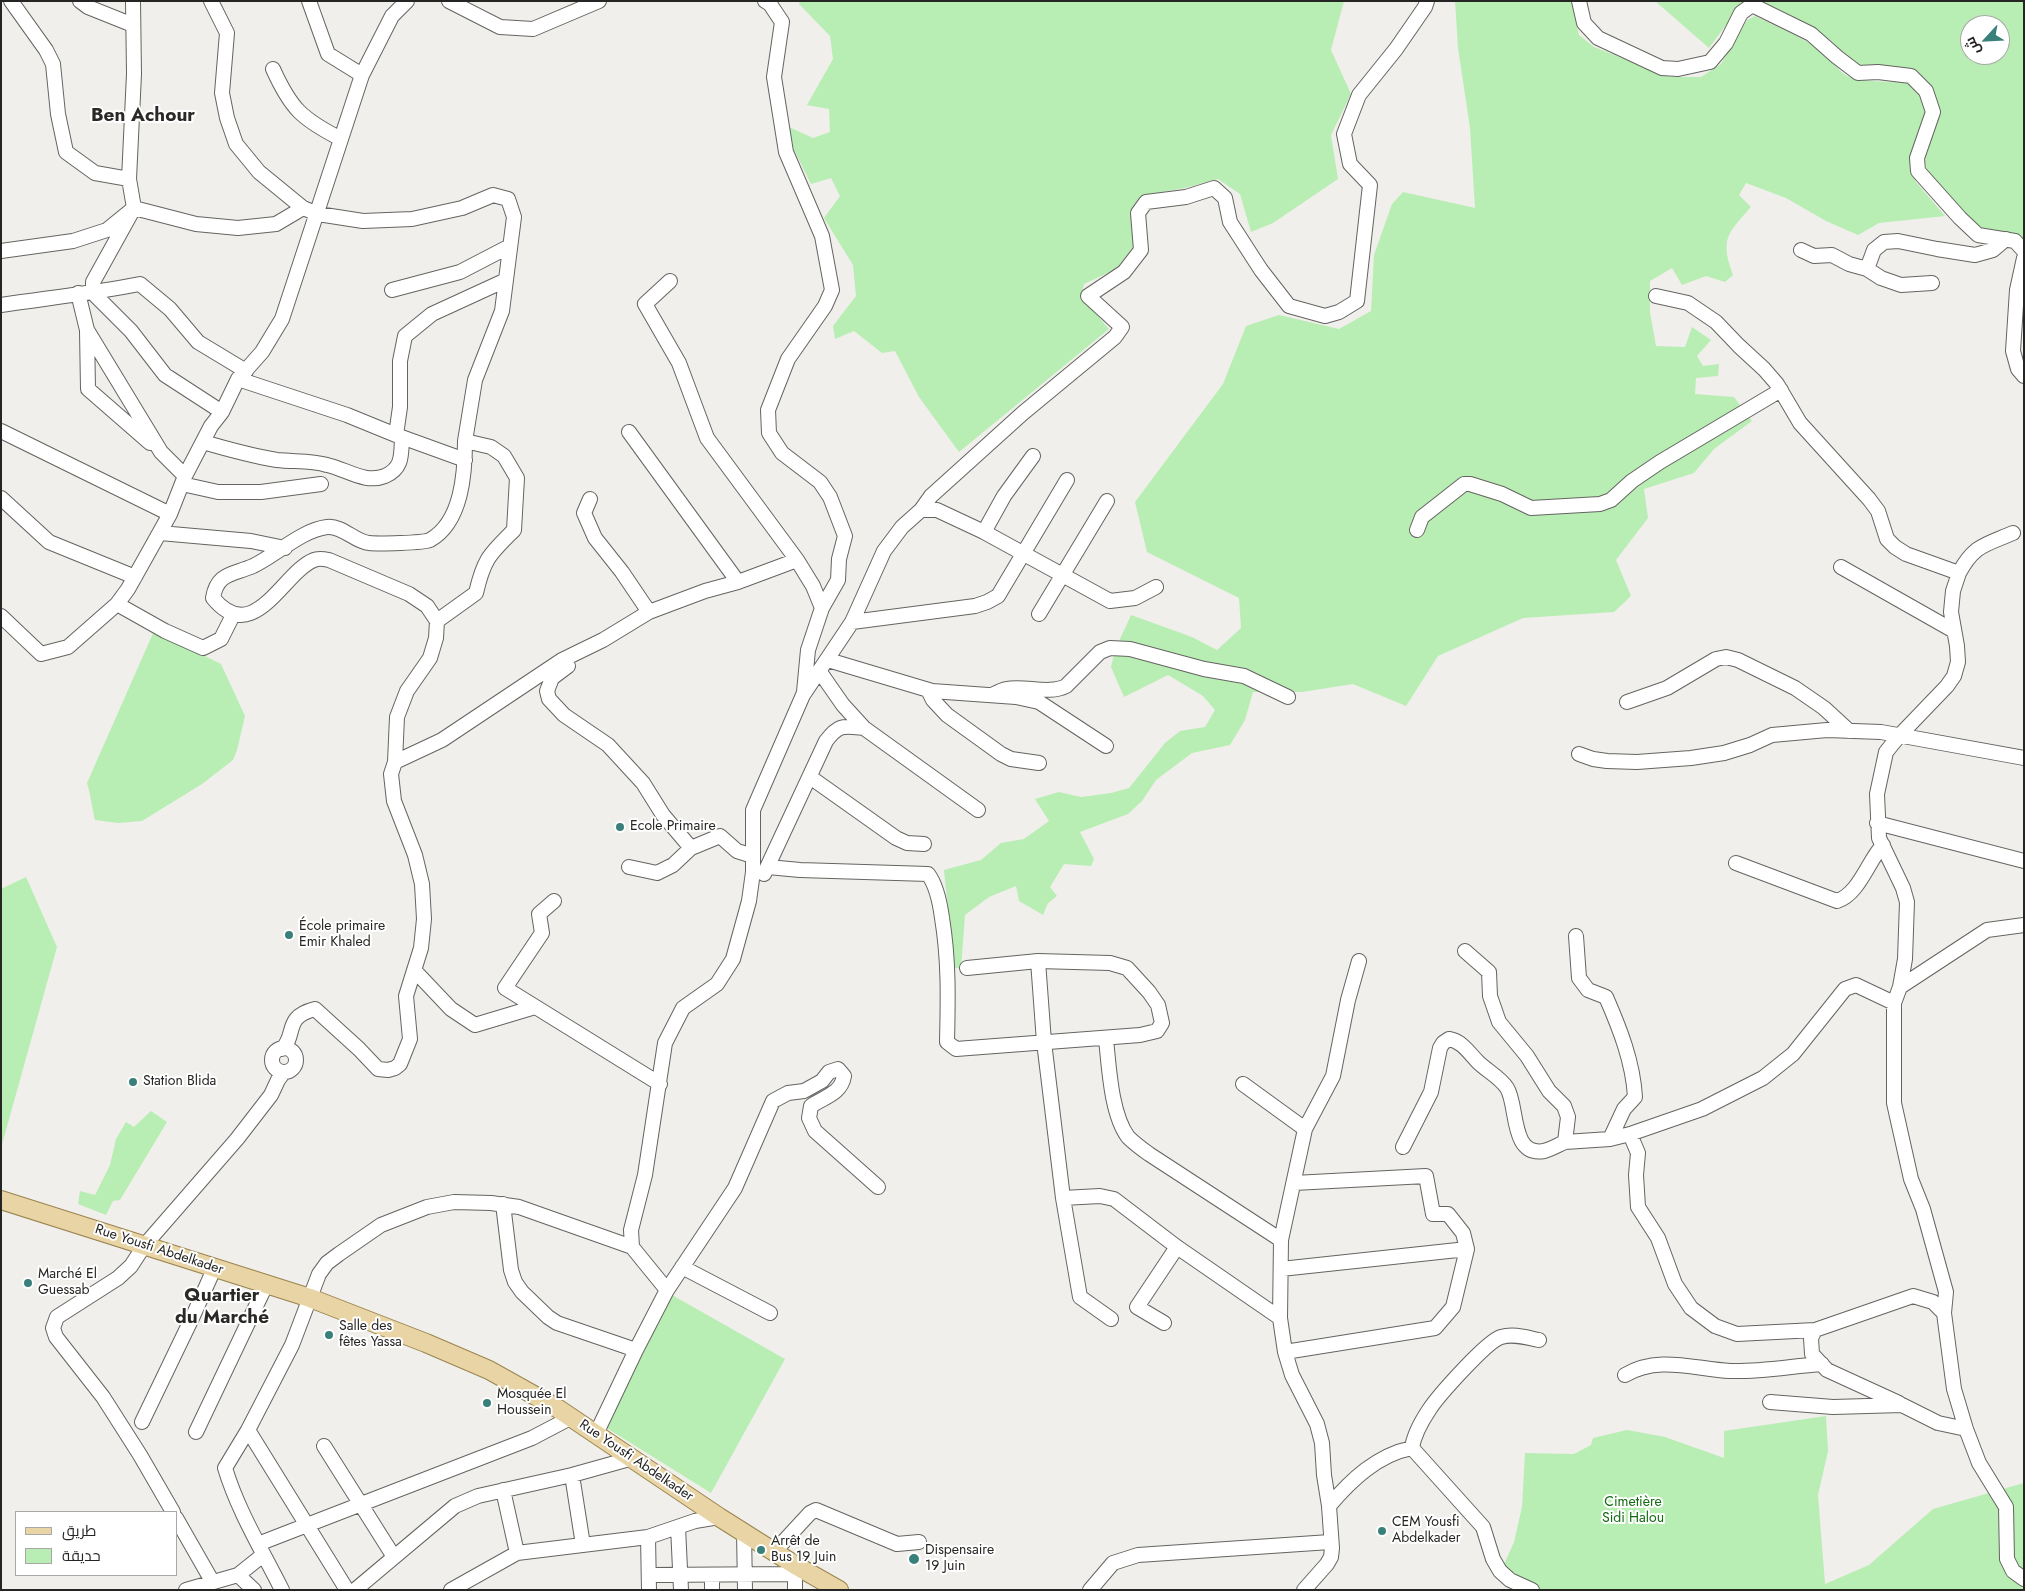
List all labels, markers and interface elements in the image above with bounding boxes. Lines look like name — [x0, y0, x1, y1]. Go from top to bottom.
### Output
north arrow — [1960, 15, 2010, 65]
text: ش — [1959, 34, 1985, 58]
district label: Ben Achour — [91, 105, 195, 127]
place label: Ecole Primaire — [630, 819, 716, 835]
marker: Ecole Primaire — [614, 821, 626, 833]
place label: École primaire Emir Khaled — [299, 919, 385, 952]
marker: École primaire Emir Khaled — [283, 929, 295, 941]
place label: Station Blida — [143, 1074, 216, 1090]
marker: Station Blida — [127, 1076, 139, 1088]
street label: Rue Yousfi Abdelkader — [93, 1221, 225, 1279]
place label: Marché El Guessab — [38, 1267, 97, 1300]
marker: Marché El Guessab — [22, 1277, 34, 1289]
district label: Quartier du Marché — [175, 1285, 269, 1329]
place label: Salle des fêtes Yassa — [339, 1319, 402, 1351]
marker: Salle des fêtes Yassa — [323, 1329, 335, 1341]
place label: Mosquée El Houssein — [497, 1387, 566, 1420]
marker: Mosquée El Houssein — [481, 1397, 493, 1409]
street label: Rue Yousfi Abdelkader — [576, 1417, 696, 1505]
park label: Cimetière Sidi Halou — [1602, 1495, 1664, 1528]
legend — [15, 1511, 178, 1576]
place label: CEM Yousfi Abdelkader — [1392, 1515, 1461, 1548]
text: طريق — [62, 1520, 96, 1542]
marker: CEM Yousfi Abdelkader — [1376, 1525, 1388, 1537]
place label: Arrêt de Bus 19 Juin — [771, 1534, 836, 1566]
place label: Dispensaire 19 Juin — [925, 1543, 994, 1575]
marker: Arrêt de Bus 19 Juin — [755, 1544, 767, 1556]
text: حديقة — [62, 1545, 101, 1567]
marker: Dispensaire 19 Juin — [907, 1552, 921, 1566]

